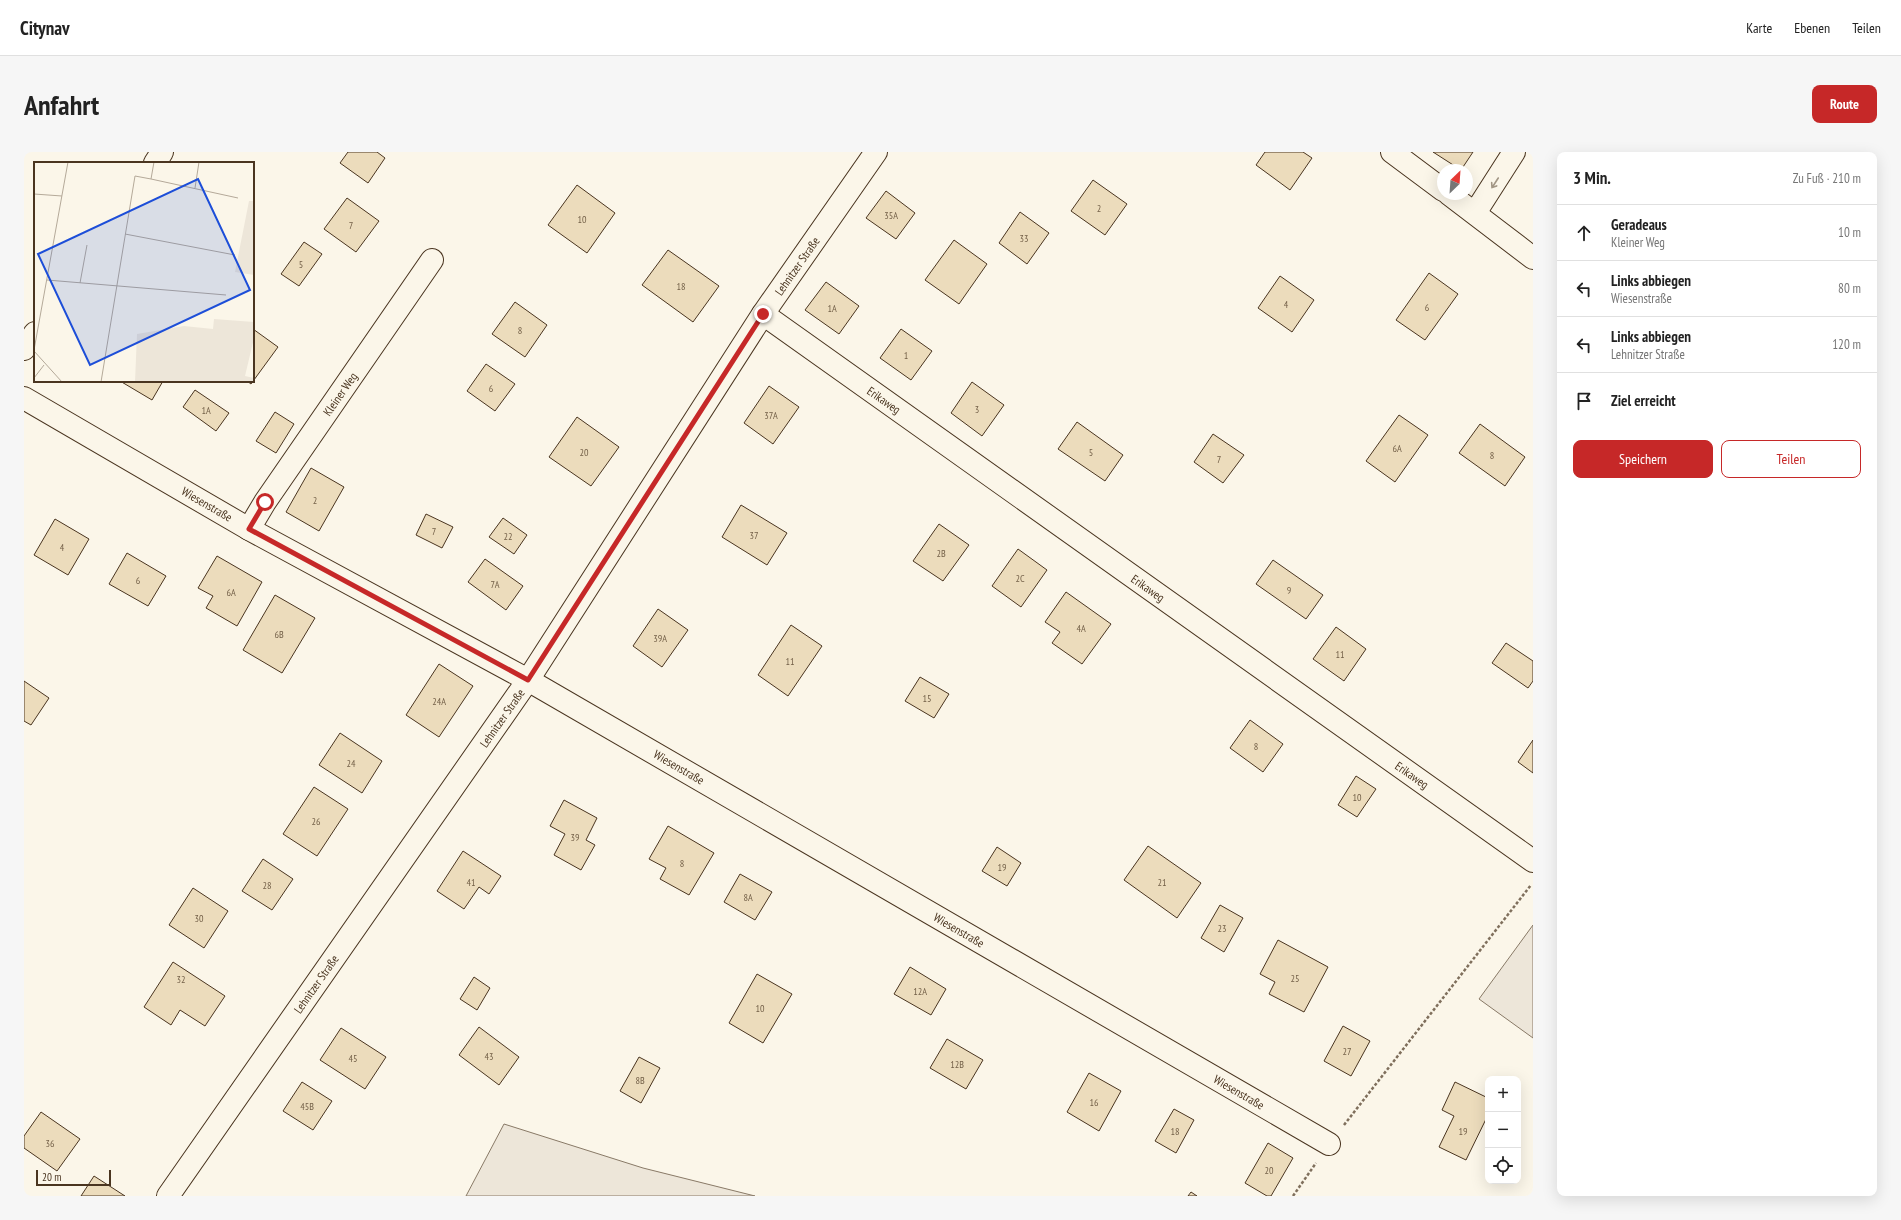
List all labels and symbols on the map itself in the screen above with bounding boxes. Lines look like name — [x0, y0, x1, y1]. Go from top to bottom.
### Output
inset map — [34, 162, 254, 382]
north arrow — [1437, 164, 1473, 200]
one-way arrow — [1490, 177, 1499, 188]
house number: 2 — [1097, 202, 1101, 215]
house number: 35A — [884, 209, 898, 222]
house number: 10 — [578, 213, 587, 226]
house number: 7 — [349, 219, 353, 232]
house number: 33 — [1020, 232, 1029, 245]
street label: Lehnitzer Straße — [771, 234, 823, 298]
house number: 5 — [299, 258, 303, 271]
house number: 18 — [677, 280, 686, 293]
house number: 4 — [1284, 298, 1289, 311]
house number: 6 — [1425, 301, 1430, 314]
house number: 1A — [827, 302, 837, 315]
route end — [754, 305, 772, 323]
house number: 8 — [518, 324, 522, 337]
house number: 1 — [904, 349, 908, 362]
street label: Kleiner Weg — [320, 369, 360, 419]
house number: 6 — [489, 382, 494, 395]
street label: Erikaweg — [864, 383, 904, 417]
house number: 3 — [975, 403, 979, 416]
house number: 1A — [201, 404, 211, 417]
house number: 37A — [764, 409, 778, 422]
house number: 6A — [1392, 442, 1402, 455]
house number: 20 — [580, 446, 589, 459]
house number: 5 — [1089, 446, 1093, 459]
house number: 8 — [1490, 449, 1494, 462]
house number: 7 — [1217, 453, 1221, 466]
street label: Wiesenstraße — [179, 483, 235, 525]
route start — [256, 493, 274, 511]
house number: 2 — [313, 494, 317, 507]
house number: 7 — [432, 525, 436, 538]
house number: 37 — [750, 529, 759, 542]
house number: 22 — [504, 530, 513, 543]
house number: 4 — [60, 541, 65, 554]
house number: 2B — [936, 547, 946, 560]
street label: Erikaweg — [1128, 571, 1168, 605]
house number: 2C — [1015, 572, 1025, 585]
house number: 6 — [136, 574, 141, 587]
house number: 7A — [490, 578, 500, 591]
house number: 9 — [1287, 584, 1291, 597]
house number: 6A — [226, 586, 236, 599]
house number: 4A — [1076, 622, 1086, 635]
house number: 6B — [274, 628, 284, 641]
house number: 39A — [653, 632, 667, 645]
house number: 11 — [1336, 648, 1345, 661]
house number: 11 — [786, 655, 795, 668]
street label: Lehnitzer Straße — [476, 686, 528, 750]
house number: 15 — [923, 692, 932, 705]
house number: 24A — [432, 695, 446, 708]
house number: 8 — [1254, 740, 1258, 753]
street label: Wiesenstraße — [651, 746, 707, 788]
house number: 24 — [347, 757, 356, 770]
street label: Erikaweg — [1392, 758, 1432, 792]
house number: 10 — [1353, 791, 1362, 804]
house number: 26 — [312, 815, 321, 828]
house number: 39 — [571, 831, 580, 844]
house number: 8 — [680, 857, 684, 870]
house number: 19 — [998, 861, 1007, 874]
house number: 41 — [467, 876, 476, 889]
house number: 21 — [1158, 876, 1167, 889]
house number: 28 — [263, 879, 272, 892]
house number: 8A — [743, 891, 753, 904]
street label: Wiesenstraße — [931, 909, 987, 951]
house number: 30 — [195, 912, 204, 925]
house number: 23 — [1218, 922, 1227, 935]
street label: Lehnitzer Straße — [290, 952, 342, 1016]
house number: 25 — [1291, 972, 1300, 985]
house number: 32 — [177, 973, 186, 986]
house number: 12A — [913, 985, 927, 998]
house number: 10 — [756, 1002, 765, 1015]
house number: 27 — [1343, 1045, 1352, 1058]
house number: 43 — [485, 1050, 494, 1063]
house number: 45 — [349, 1052, 358, 1065]
house number: 12B — [950, 1058, 964, 1071]
street label: Wiesenstraße — [1211, 1071, 1267, 1113]
house number: 8B — [635, 1074, 645, 1087]
house number: 16 — [1090, 1096, 1099, 1109]
house number: 45B — [300, 1100, 314, 1113]
house number: 18 — [1171, 1125, 1180, 1138]
house number: 19 — [1459, 1125, 1468, 1138]
house number: 36 — [46, 1137, 55, 1150]
house number: 20 — [1265, 1164, 1274, 1177]
scale bar — [36, 1168, 111, 1187]

